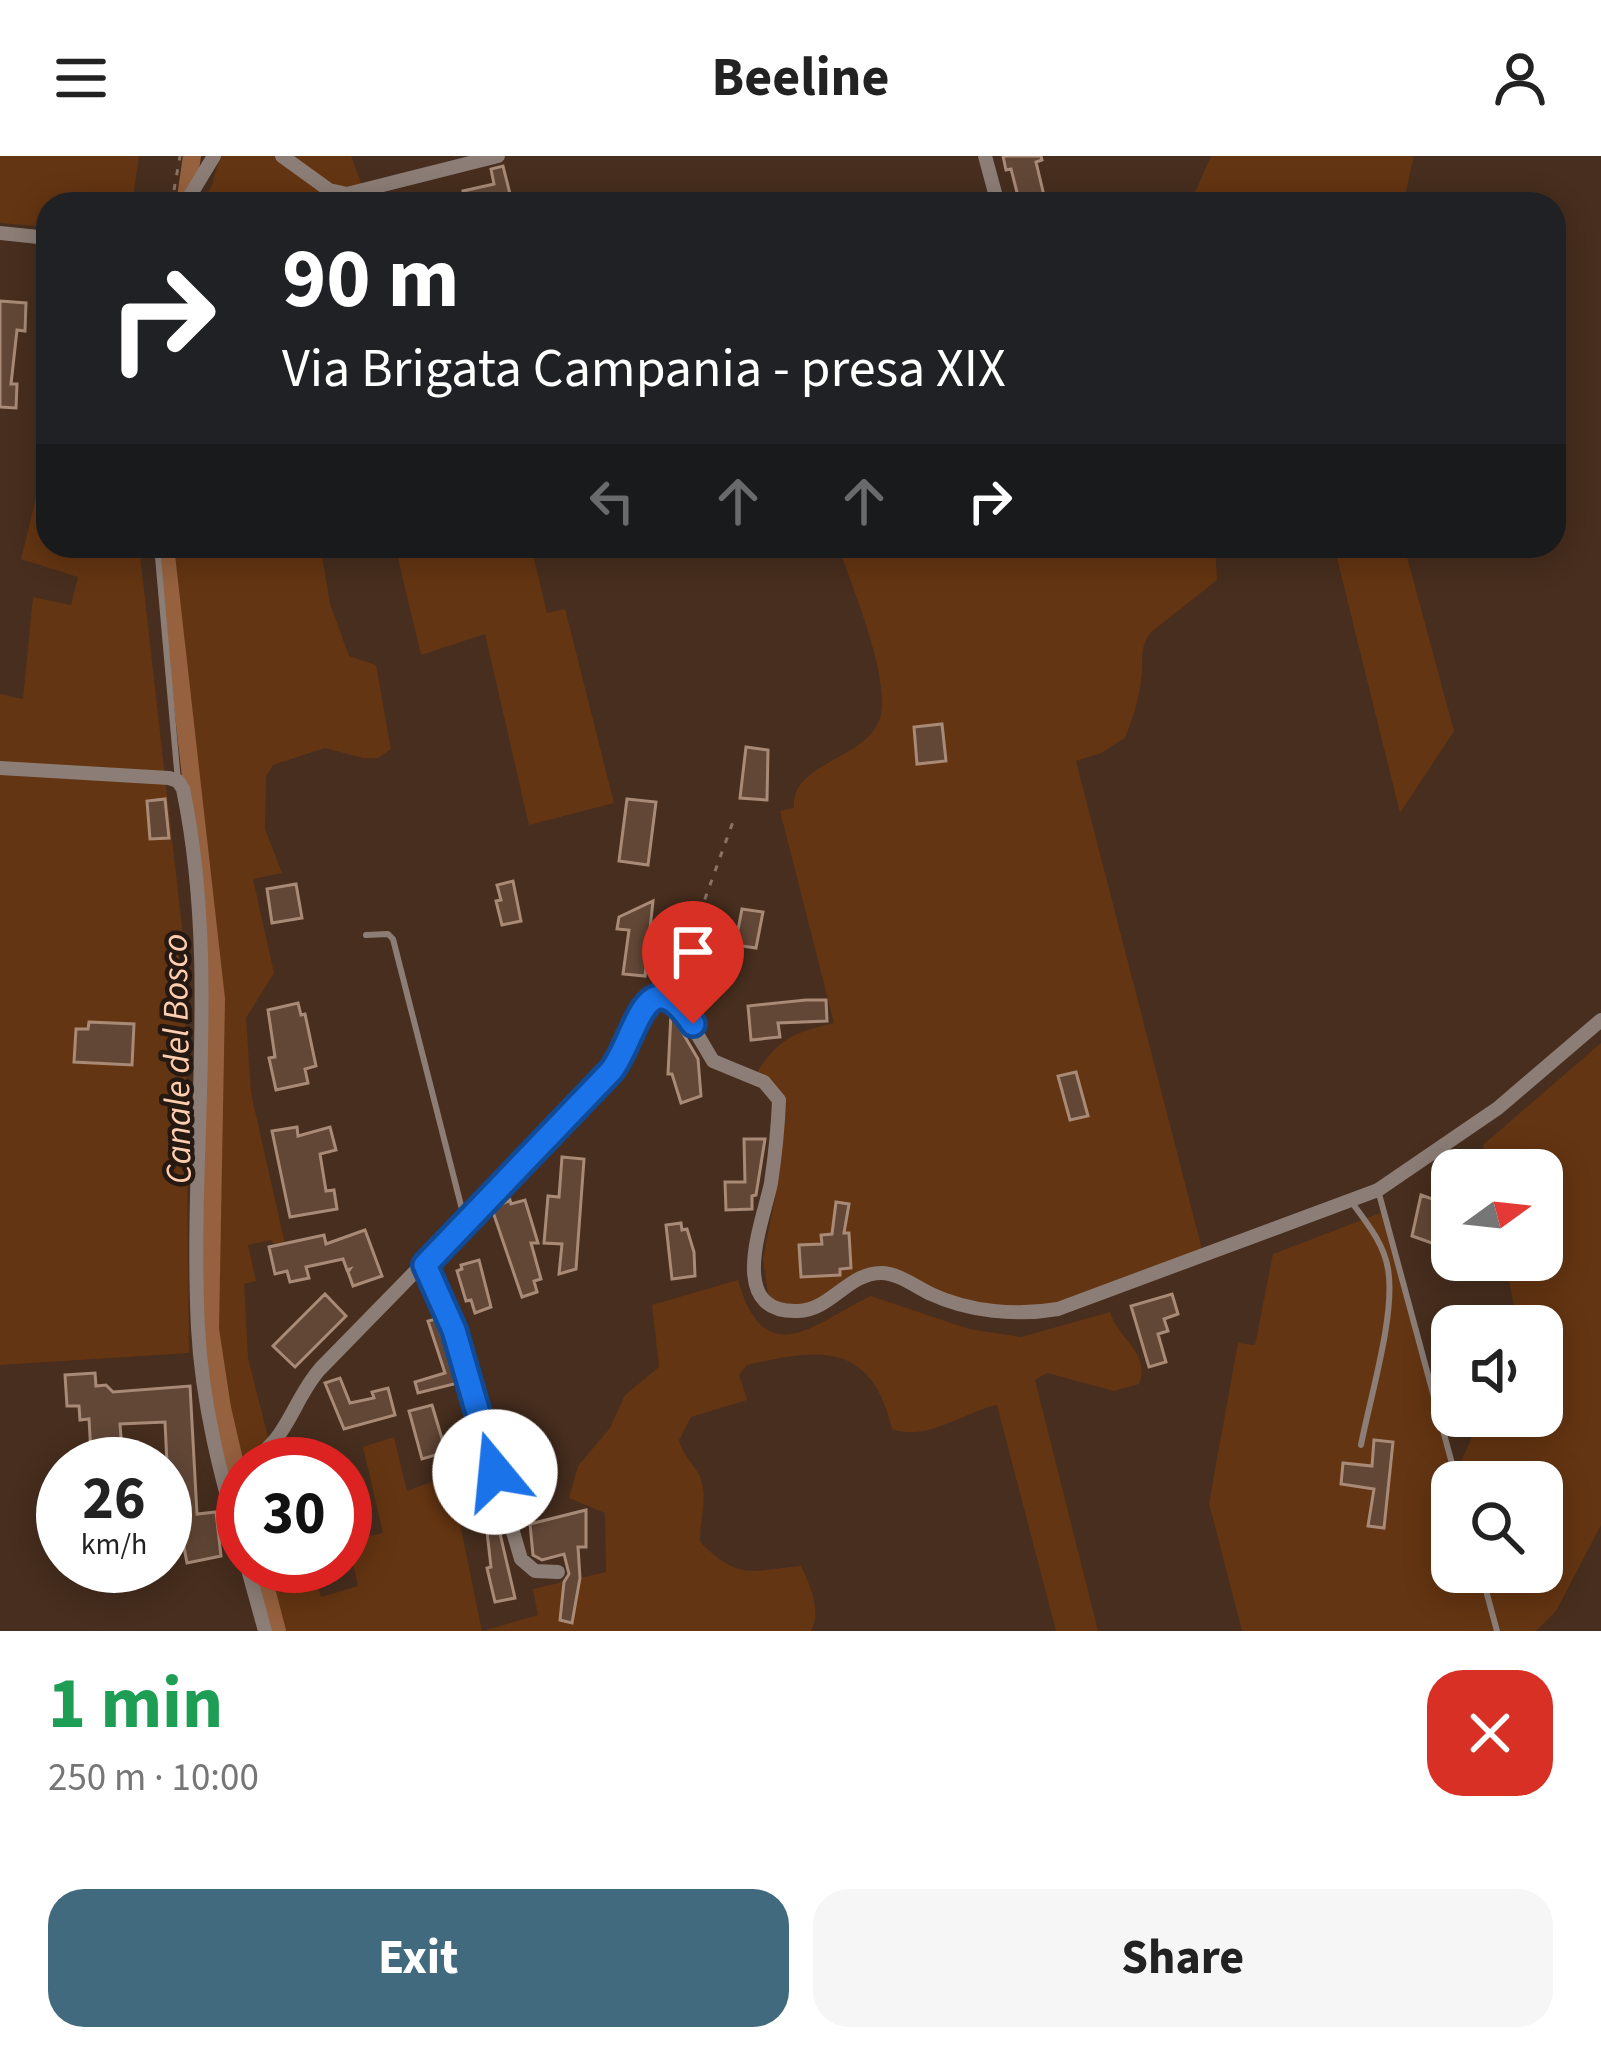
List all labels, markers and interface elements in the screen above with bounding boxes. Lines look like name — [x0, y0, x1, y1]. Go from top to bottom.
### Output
text: Beeline — [712, 40, 889, 117]
icon: menu — [48, 45, 114, 111]
icon: person — [1487, 45, 1553, 111]
text: 90 m — [282, 220, 460, 340]
icon: right — [84, 240, 240, 396]
text: Via Brigata Campania - presa XIX — [282, 331, 1006, 408]
icon: left — [579, 468, 645, 534]
icon: ahead — [705, 468, 771, 534]
icon: ahead — [831, 468, 897, 534]
icon: right — [957, 468, 1023, 534]
pin — [642, 901, 744, 1024]
icon: arrive — [660, 919, 726, 985]
water label: Canale del Bosco — [149, 933, 205, 1185]
north arrow — [1431, 1149, 1563, 1281]
map controls — [1431, 1149, 1563, 1593]
button: sound — [1431, 1305, 1563, 1437]
position arrow — [432, 1409, 558, 1535]
speed limit sign: 30 — [216, 1437, 372, 1593]
text: 26 — [82, 1457, 146, 1542]
button: search — [1431, 1461, 1563, 1593]
text: km/h — [81, 1523, 147, 1566]
text: 1 min — [48, 1653, 223, 1756]
button: close — [1427, 1670, 1553, 1796]
text: 250 m · 10:00 — [48, 1750, 259, 1806]
button: Exit — [48, 1889, 789, 2027]
button: Share — [813, 1889, 1553, 2027]

